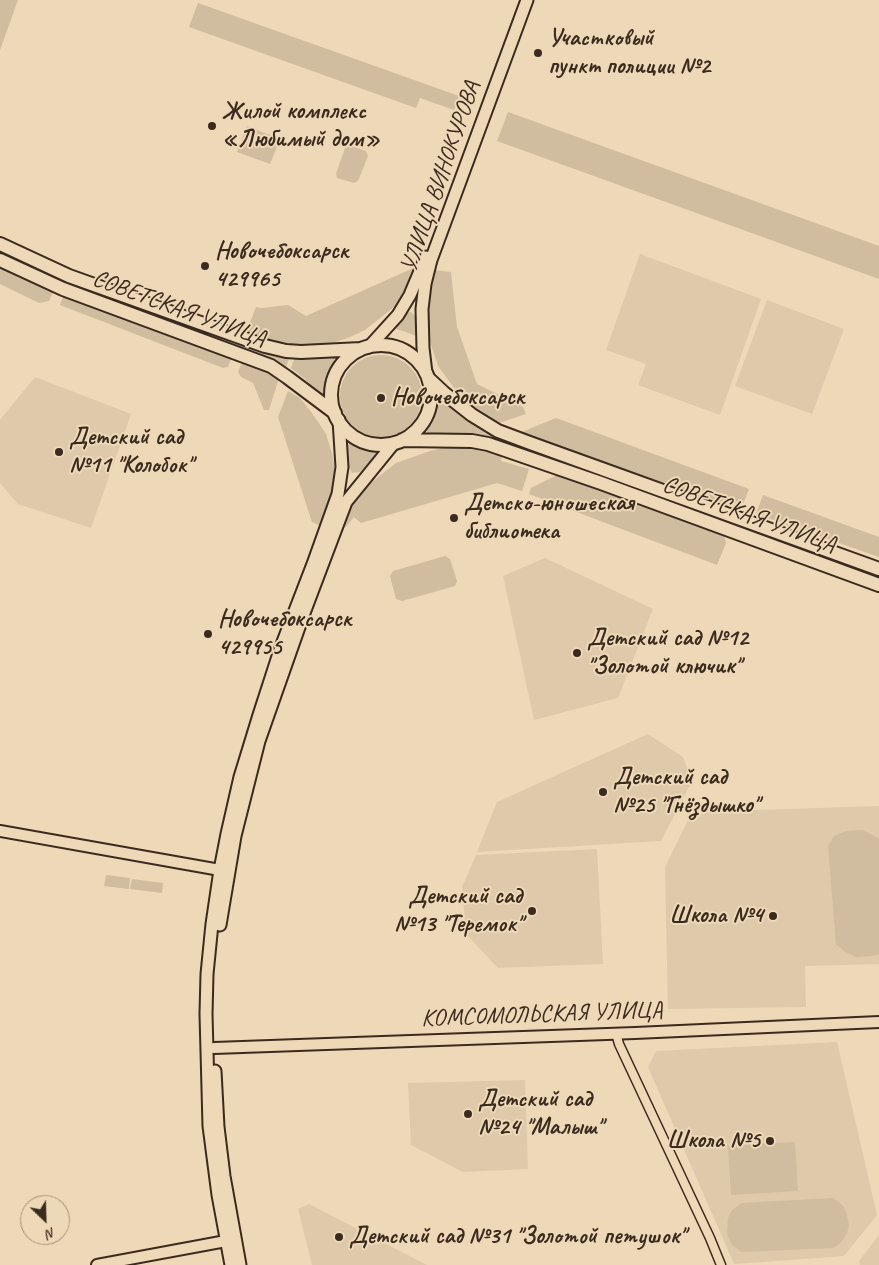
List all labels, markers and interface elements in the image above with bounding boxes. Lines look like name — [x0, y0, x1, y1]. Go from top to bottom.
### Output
place label: Участковый пункт полиции №2 — [548, 25, 710, 81]
marker: Участковый пункт полиции №2 — [532, 47, 544, 59]
street label: УЛИЦА ВИНОКУРОВА — [395, 78, 487, 276]
place label: Жилой комплекс «Любимый дом» — [222, 98, 380, 154]
marker: Жилой комплекс «Любимый дом» — [206, 120, 218, 132]
place label: Новочебоксарск 429965 — [215, 238, 348, 294]
marker: Новочебоксарск 429965 — [199, 260, 211, 272]
street label: СОВЕТСКАЯ УЛИЦА — [88, 264, 270, 354]
place label: Новочебоксарск — [391, 384, 524, 412]
marker: Новочебоксарск — [375, 392, 387, 404]
place label: Детский сад №11 "Колобок" — [69, 424, 192, 480]
marker: Детский сад №11 "Колобок" — [53, 446, 65, 458]
street label: СОВЕТСКАЯ УЛИЦА — [658, 470, 840, 560]
place label: Детско-юношеская библиотека — [464, 490, 634, 546]
marker: Детско-юношеская библиотека — [448, 512, 460, 524]
place label: Новочебоксарск 429955 — [218, 606, 351, 662]
place label: Детский сад №12 "Золотой ключик" — [587, 625, 748, 681]
marker: Новочебоксарск 429955 — [202, 628, 214, 640]
marker: Детский сад №12 "Золотой ключик" — [571, 647, 583, 659]
place label: Детский сад №25 "Гнёздышко" — [613, 764, 758, 820]
marker: Детский сад №25 "Гнёздышко" — [597, 786, 609, 798]
place label: Детский сад №13 "Теремок" — [394, 883, 522, 939]
place label: Школа №4 — [669, 902, 763, 930]
marker: Детский сад №13 "Теремок" — [526, 905, 538, 917]
marker: Школа №4 — [767, 910, 779, 922]
street label: КОМСОМОЛЬСКАЯ УЛИЦА — [421, 996, 663, 1034]
place label: Детский сад №24 "Малыш" — [478, 1086, 602, 1142]
marker: Детский сад №24 "Малыш" — [462, 1108, 474, 1120]
place label: Школа №5 — [667, 1127, 760, 1155]
marker: Школа №5 — [764, 1135, 776, 1147]
north arrow — [20, 1195, 70, 1245]
place label: Детский сад №31 "Золотой петушок" — [349, 1223, 685, 1251]
text: N — [43, 1224, 58, 1243]
marker: Детский сад №31 "Золотой петушок" — [333, 1231, 345, 1243]

